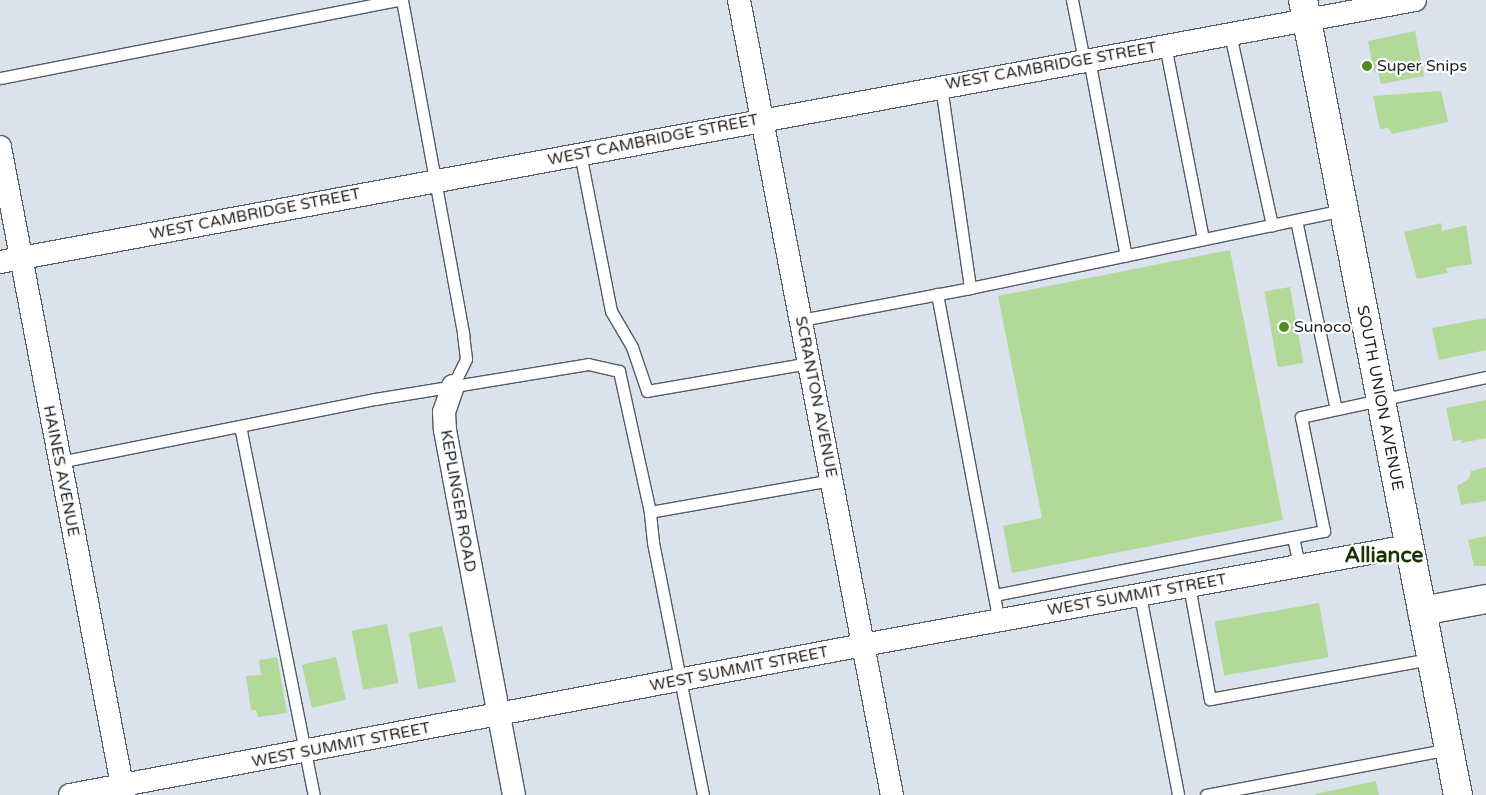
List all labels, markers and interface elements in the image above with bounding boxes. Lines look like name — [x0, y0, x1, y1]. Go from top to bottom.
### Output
street label: WEST CAMBRIDGE STREET — [944, 38, 1158, 94]
place label: Super Snips — [1377, 56, 1467, 76]
marker: Super Snips — [1361, 60, 1373, 72]
street label: WEST CAMBRIDGE STREET — [546, 110, 760, 170]
street label: WEST CAMBRIDGE STREET — [148, 184, 362, 244]
street label: SOUTH UNION AVENUE — [1353, 304, 1407, 492]
street label: SCRANTON AVENUE — [791, 315, 841, 479]
place label: Sunoco — [1294, 317, 1351, 337]
marker: Sunoco — [1278, 321, 1290, 333]
street label: HAINES AVENUE — [39, 404, 83, 538]
street label: KEPLINGER ROAD — [436, 428, 480, 574]
district label: Alliance — [1345, 543, 1423, 569]
street label: WEST SUMMIT STREET — [1046, 570, 1228, 620]
street label: WEST SUMMIT STREET — [648, 642, 830, 696]
street label: WEST SUMMIT STREET — [250, 718, 432, 772]

